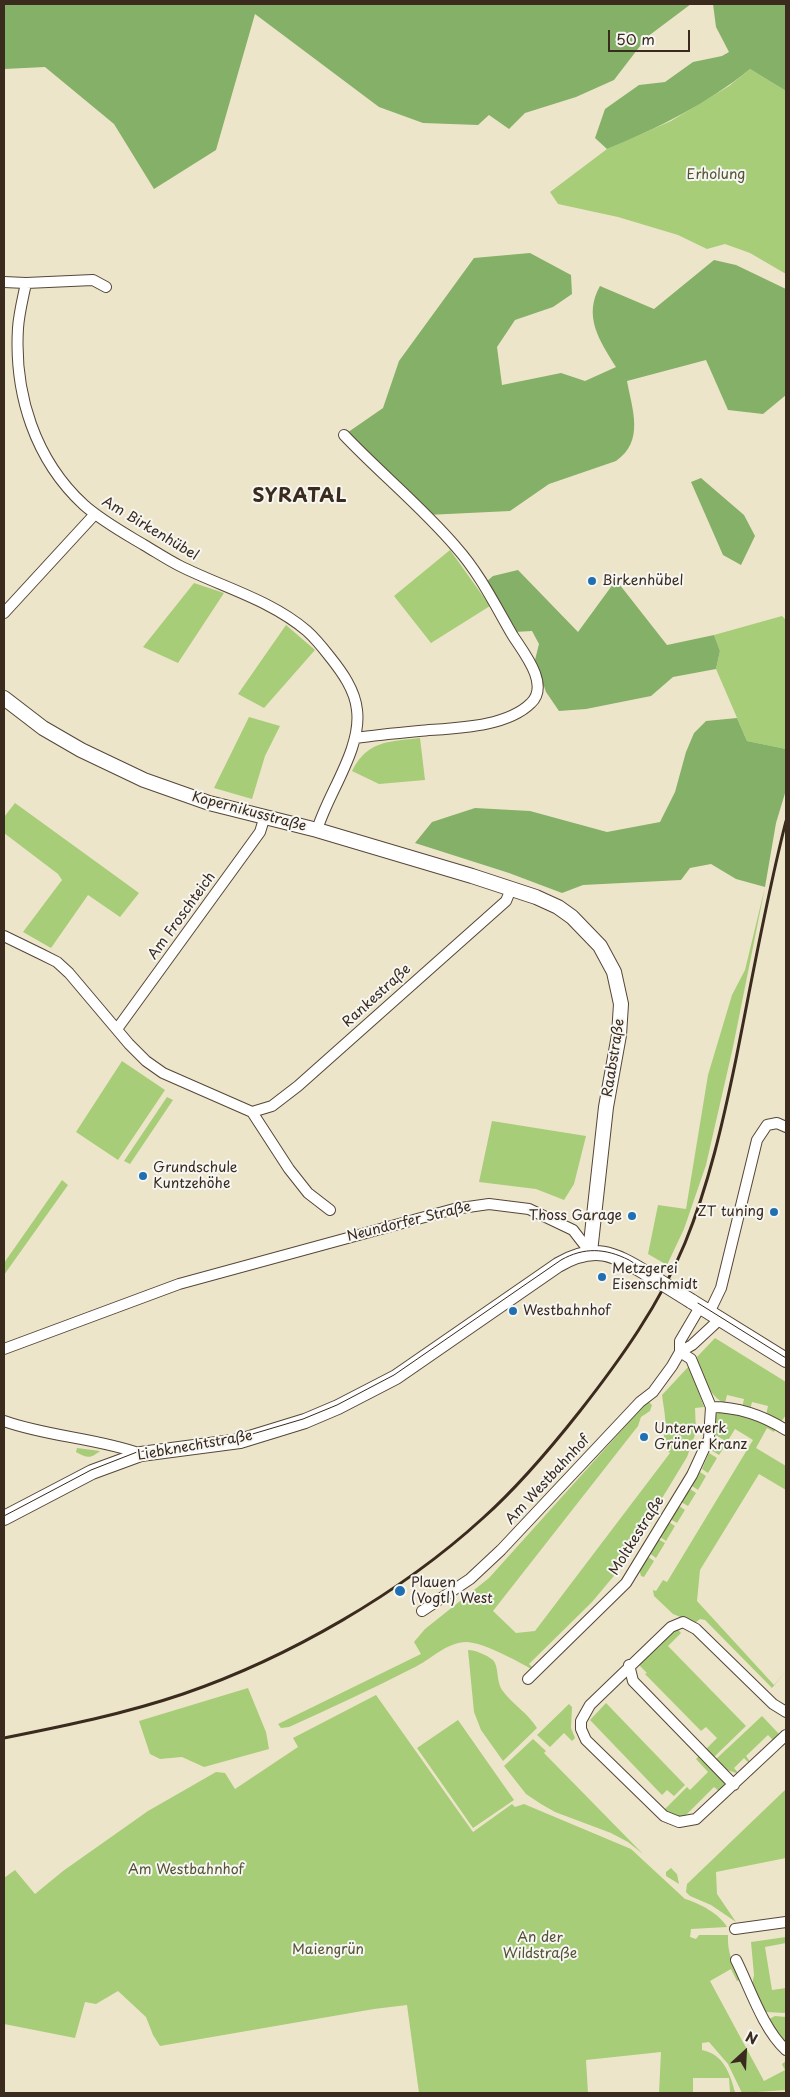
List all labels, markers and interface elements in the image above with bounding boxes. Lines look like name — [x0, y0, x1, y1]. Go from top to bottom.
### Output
scale bar — [610, 20, 692, 52]
text: 50 m — [616, 27, 655, 50]
park label: Erholung — [687, 167, 745, 183]
district label: SYRATAL — [252, 486, 348, 508]
street label: Am Birkenhübel — [99, 494, 201, 564]
place label: Birkenhübel — [602, 573, 683, 589]
marker: Birkenhübel — [586, 575, 598, 587]
street label: Kopernikusstraße — [190, 789, 308, 835]
street label: Am Froschteich — [145, 869, 219, 963]
street label: Rankestraße — [339, 961, 415, 1031]
street label: Raabstraße — [599, 1017, 629, 1099]
place label: Grundschule Kuntzehöhe — [153, 1160, 237, 1192]
marker: Grundschule Kuntzehöhe — [137, 1170, 149, 1182]
street label: Neundorfer Straße — [345, 1198, 473, 1246]
place label: ZT tuning — [698, 1204, 764, 1220]
marker: ZT tuning — [768, 1206, 780, 1218]
place label: Thoss Garage — [529, 1208, 622, 1224]
marker: Thoss Garage — [626, 1210, 638, 1222]
place label: Metzgerei Eisenschmidt — [612, 1261, 698, 1294]
marker: Metzgerei Eisenschmidt — [596, 1271, 608, 1283]
place label: Westbahnhof — [523, 1303, 611, 1319]
marker: Westbahnhof — [507, 1305, 519, 1317]
place label: Unterwerk Grüner Kranz — [654, 1421, 747, 1454]
street label: Liebknechtstraße — [136, 1428, 254, 1464]
marker: Unterwerk Grüner Kranz — [638, 1431, 650, 1443]
street label: Am Westbahnhof — [502, 1432, 594, 1528]
street label: Moltkestraße — [606, 1493, 668, 1579]
place label: Plauen (Vogtl) West — [411, 1575, 493, 1608]
marker: Plauen (Vogtl) West — [393, 1584, 407, 1598]
park label: Am Westbahnhof — [128, 1862, 244, 1878]
park label: An der Wildstraße — [503, 1930, 577, 1962]
park label: Maiengrün — [292, 1942, 364, 1958]
text: N — [742, 2026, 761, 2050]
north arrow — [720, 2027, 770, 2077]

